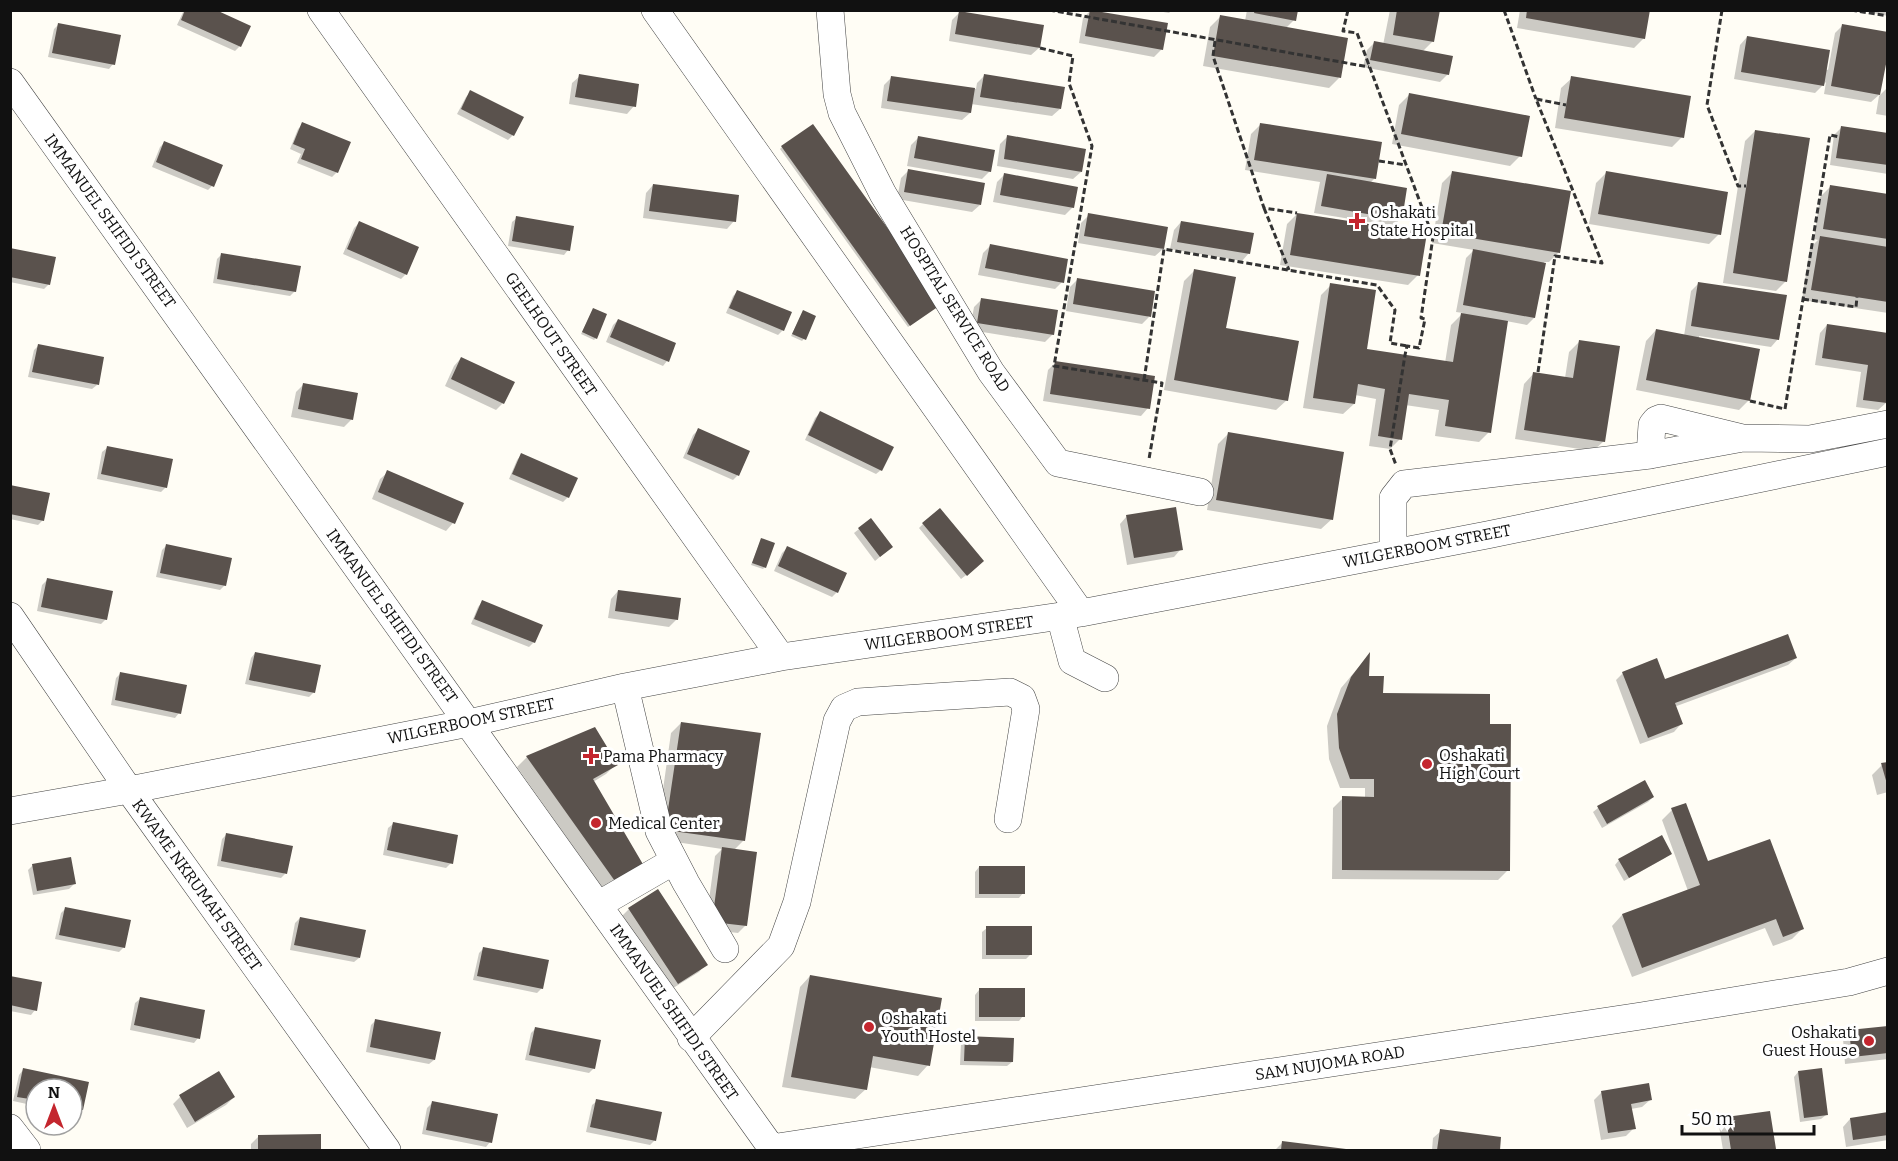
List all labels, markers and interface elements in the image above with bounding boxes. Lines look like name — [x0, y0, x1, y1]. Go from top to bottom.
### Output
street label: IMMANUEL SHIFIDI STREET — [40, 130, 180, 312]
place label: Oshakati State Hospital — [1370, 203, 1474, 240]
marker: Oshakati State Hospital — [1348, 212, 1366, 230]
street label: HOSPITAL SERVICE ROAD — [896, 222, 1014, 396]
street label: GEELHOUT STREET — [501, 268, 601, 400]
street label: WILGERBOOM STREET — [1341, 520, 1513, 572]
street label: IMMANUEL SHIFIDI STREET — [322, 525, 462, 707]
street label: WILGERBOOM STREET — [863, 612, 1035, 654]
street label: WILGERBOOM STREET — [386, 694, 556, 748]
place label: Oshakati High Court — [1439, 746, 1520, 783]
place label: Pama Pharmacy — [603, 747, 724, 766]
marker: Pama Pharmacy — [584, 749, 598, 763]
marker: Oshakati High Court — [1420, 757, 1434, 771]
street label: KWAME NKRUMAH STREET — [128, 795, 266, 975]
place label: Medical Center — [608, 814, 720, 833]
marker: Medical Center — [589, 816, 603, 830]
street label: IMMANUEL SHIFIDI STREET — [606, 920, 742, 1104]
place label: Oshakati Youth Hostel — [881, 1009, 977, 1046]
marker: Oshakati Youth Hostel — [862, 1020, 876, 1034]
place label: Oshakati Guest House — [1762, 1023, 1857, 1060]
marker: Oshakati Guest House — [1862, 1034, 1876, 1048]
street label: SAM NUJOMA ROAD — [1254, 1042, 1406, 1084]
north arrow — [24, 1077, 84, 1137]
text: N — [48, 1083, 60, 1102]
scale bar — [1682, 1098, 1814, 1136]
text: 50 m — [1691, 1108, 1733, 1130]

